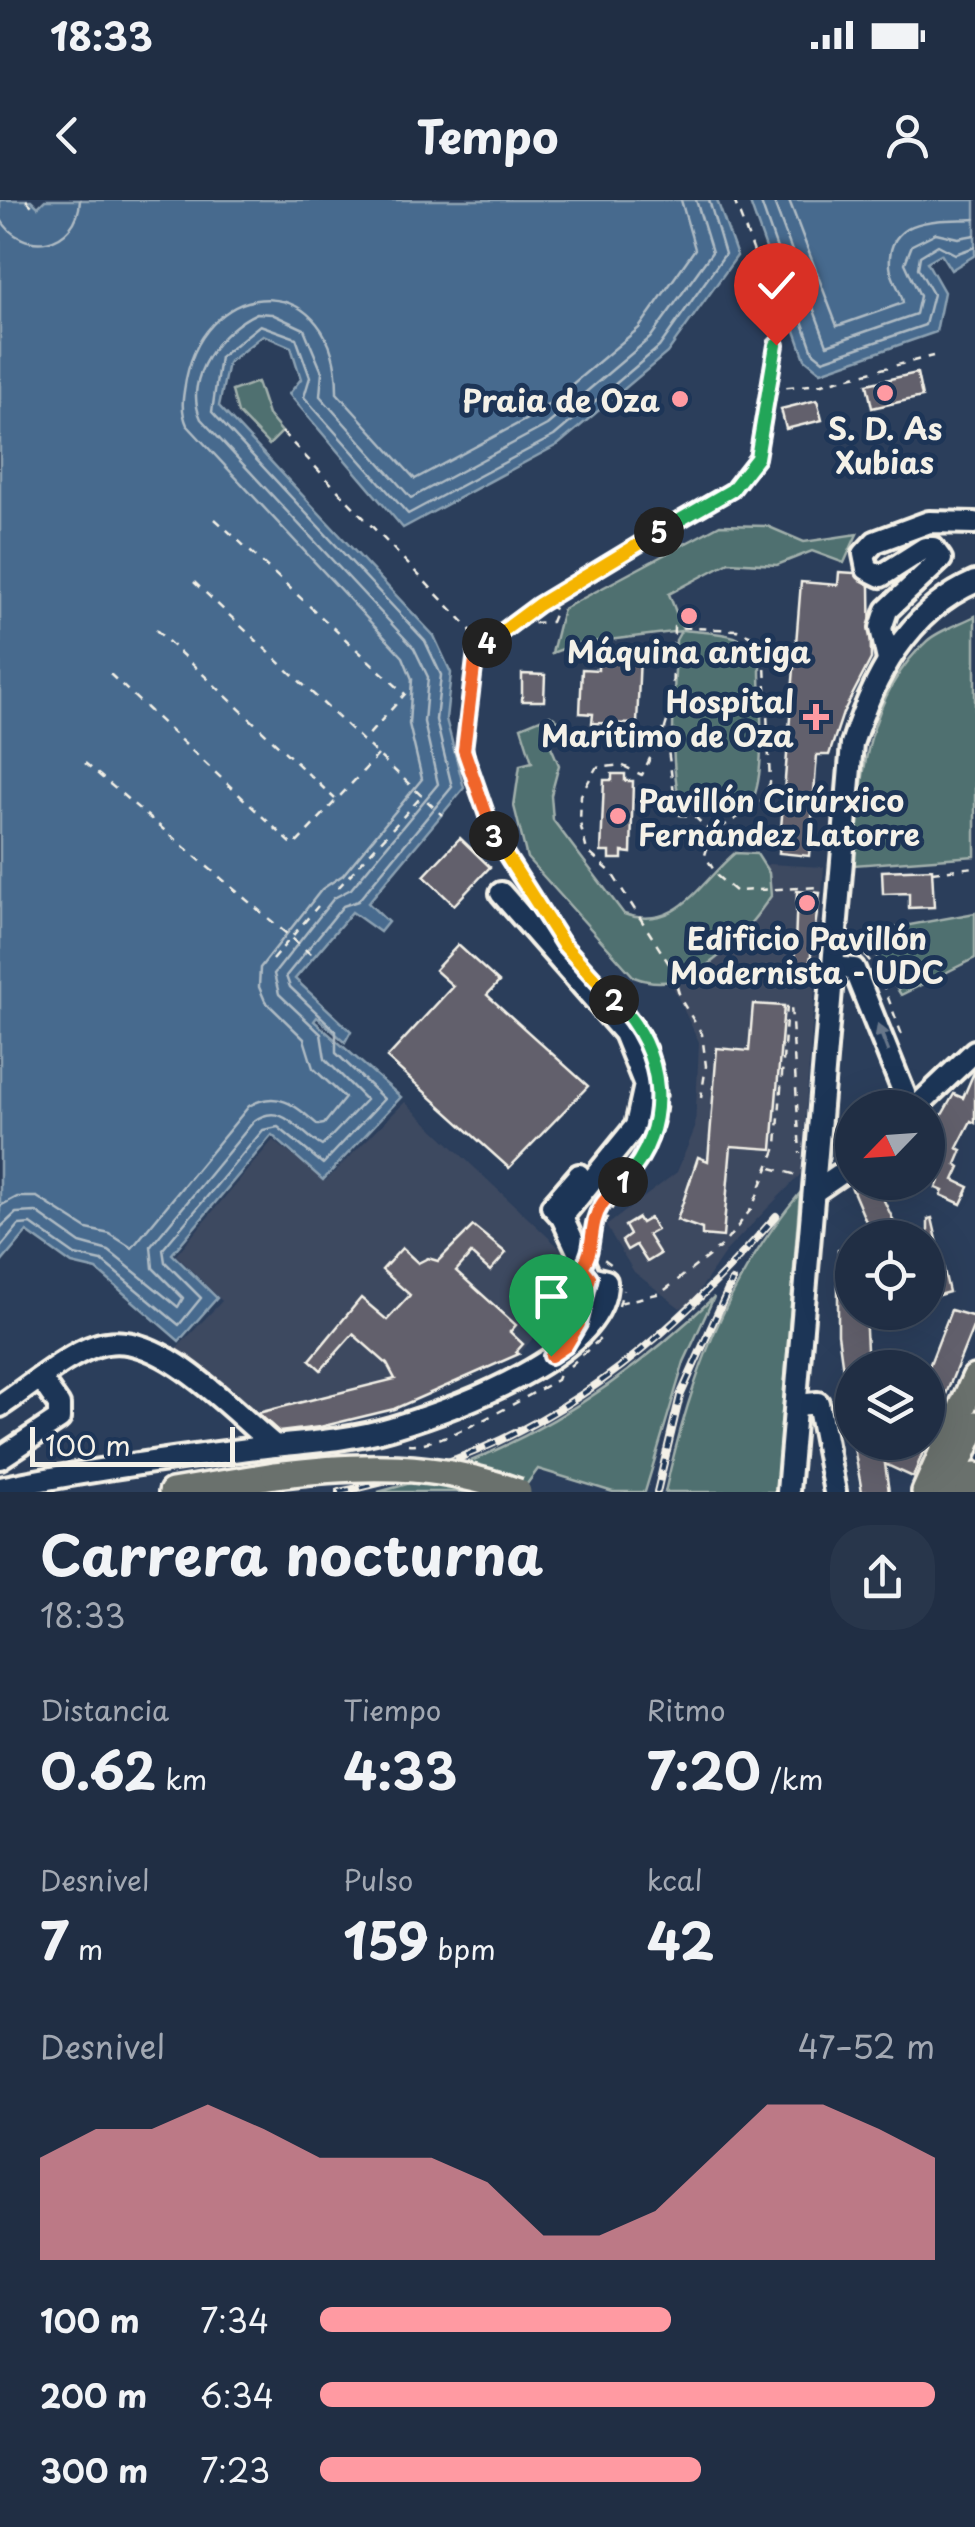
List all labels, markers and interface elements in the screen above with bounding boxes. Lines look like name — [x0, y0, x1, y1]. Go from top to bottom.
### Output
text: 18:33 — [50, 7, 153, 64]
text: Tempo — [416, 101, 559, 169]
icon: back — [40, 108, 95, 163]
icon: person — [880, 108, 935, 163]
pin — [734, 243, 819, 346]
icon: check — [749, 258, 804, 313]
place label: Praia de Oza — [462, 377, 661, 422]
marker: S. D. As Xubias — [874, 382, 896, 404]
marker: Praia de Oza — [669, 388, 691, 410]
place label: S. D. As Xubias — [828, 405, 942, 484]
pin: 5 — [634, 507, 684, 557]
text: 5 — [650, 510, 668, 553]
marker: Máquina antiga — [678, 605, 700, 627]
pin: 4 — [462, 618, 512, 668]
text: 4 — [477, 621, 497, 664]
place label: Máquina antiga — [567, 628, 811, 673]
place label: Hospital Marítimo de Oza — [541, 678, 794, 757]
marker: Hospital Marítimo de Oza — [803, 704, 829, 730]
place label: Pavillón Cirúrxico Fernández Latorre — [638, 777, 920, 856]
marker: Pavillón Cirúrxico Fernández Latorre — [607, 805, 629, 827]
pin: 3 — [469, 811, 519, 861]
text: 3 — [485, 814, 503, 857]
marker: Edificio Pavillón Modernista - UDC — [796, 892, 818, 914]
place label: Edificio Pavillón Modernista - UDC — [670, 915, 944, 994]
pin: 2 — [589, 975, 639, 1025]
text: 2 — [604, 978, 624, 1021]
one-way arrow — [874, 1023, 890, 1053]
north arrow — [835, 1090, 945, 1200]
map controls — [835, 1090, 945, 1460]
pin: 1 — [598, 1157, 648, 1207]
text: 1 — [616, 1160, 630, 1203]
button: locate — [835, 1220, 945, 1330]
pin — [509, 1254, 594, 1357]
icon: arrive — [524, 1269, 579, 1324]
button: layers — [835, 1350, 945, 1460]
scale bar — [30, 1422, 235, 1466]
text: 100 m — [45, 1423, 131, 1466]
text: Carrera nocturna — [40, 1512, 543, 1595]
button: share — [830, 1525, 935, 1630]
text: 18:33 — [40, 1591, 126, 1639]
text: Distancia — [40, 1688, 169, 1731]
text: Tiempo — [343, 1688, 441, 1731]
text: Ritmo — [647, 1688, 726, 1731]
text: 0.62 — [40, 1731, 156, 1807]
text: 4:33 — [343, 1731, 457, 1807]
text: 7:20 — [647, 1731, 761, 1807]
text: km — [156, 1757, 207, 1800]
text: /km — [761, 1757, 824, 1800]
text: Desnivel — [40, 1858, 149, 1901]
text: Pulso — [343, 1858, 413, 1901]
text: kcal — [647, 1858, 703, 1901]
text: 7 — [40, 1901, 69, 1977]
text: 159 — [343, 1901, 429, 1977]
text: 42 — [647, 1901, 715, 1977]
text: m — [69, 1927, 103, 1970]
text: bpm — [429, 1927, 496, 1970]
text: Desnivel — [40, 2022, 165, 2070]
text: 47–52 m — [798, 2022, 935, 2070]
text: 100 m — [40, 2296, 140, 2344]
text: 7:34 — [200, 2296, 269, 2344]
text: 200 m — [40, 2371, 147, 2419]
text: 6:34 — [200, 2371, 274, 2419]
text: 300 m — [40, 2446, 148, 2494]
text: 7:23 — [200, 2446, 270, 2494]

